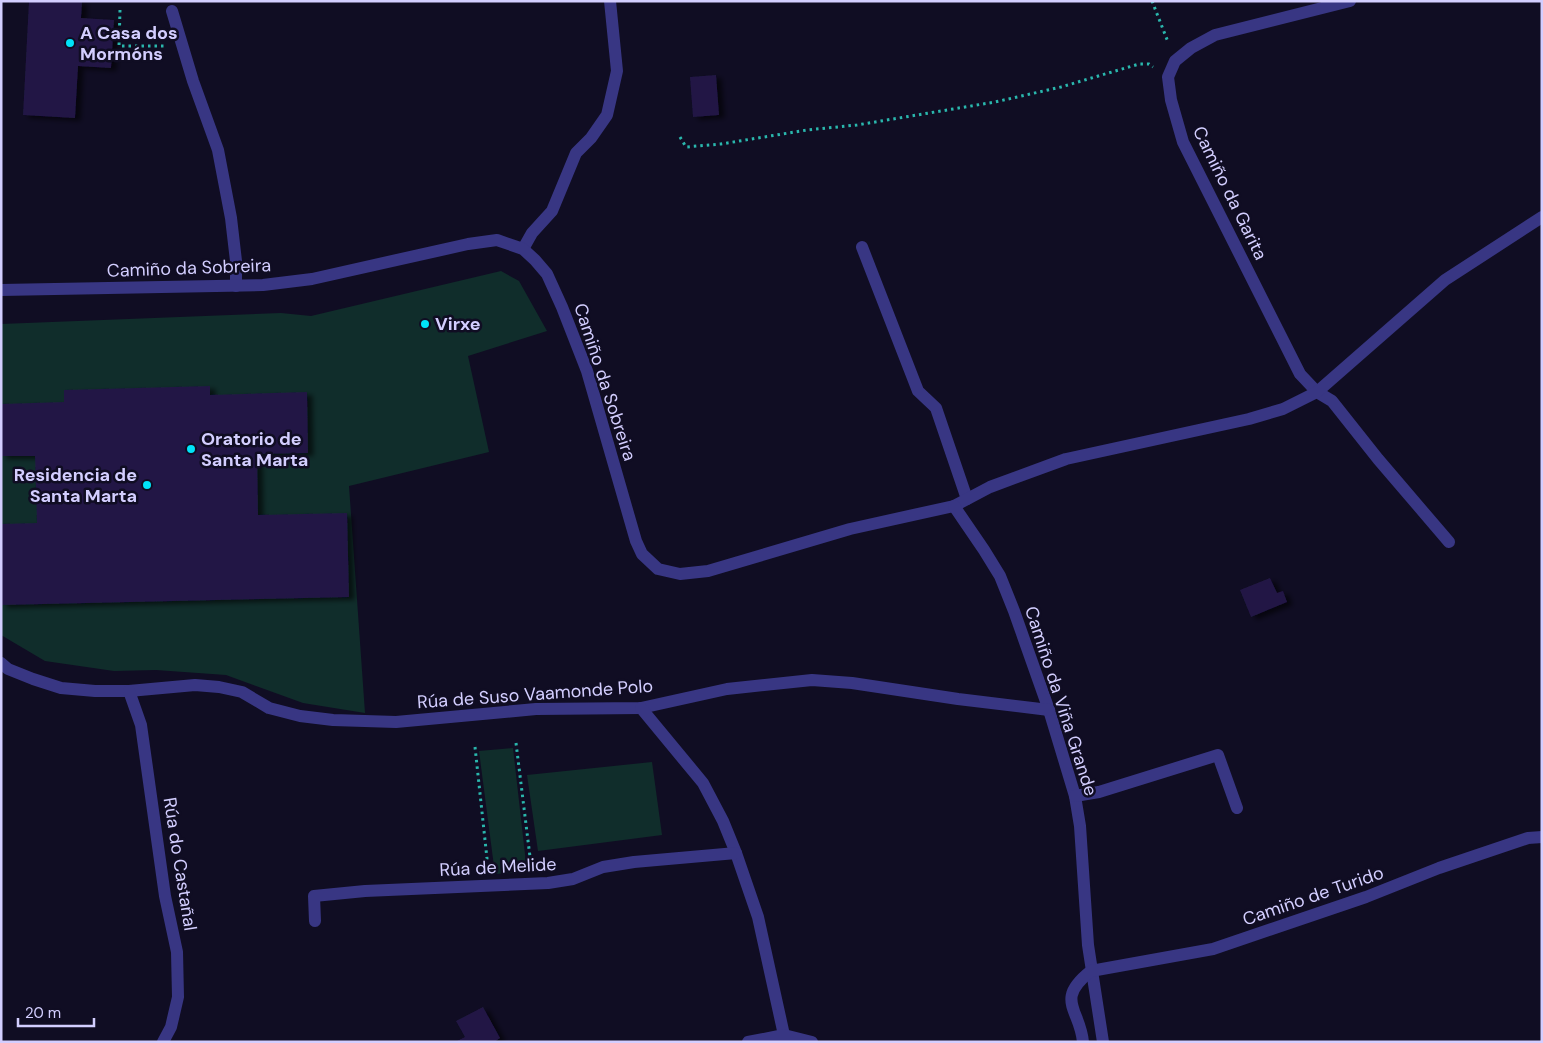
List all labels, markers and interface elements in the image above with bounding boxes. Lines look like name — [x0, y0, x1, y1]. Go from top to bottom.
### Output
place label: A Casa dos Mormóns — [80, 21, 178, 66]
marker: A Casa dos Mormóns — [64, 37, 76, 49]
street label: Camiño da Garita — [1187, 122, 1273, 264]
street label: Camiño da Sobreira — [106, 253, 272, 283]
street label: Camiño da Sobreira — [568, 300, 642, 464]
place label: Virxe — [435, 312, 481, 336]
marker: Virxe — [419, 318, 431, 330]
place label: Oratorio de Santa Marta — [201, 427, 308, 472]
marker: Oratorio de Santa Marta — [185, 443, 197, 455]
place label: Residencia de Santa Marta — [14, 463, 137, 508]
marker: Residencia de Santa Marta — [141, 479, 153, 491]
street label: Camiño da Viña Grande — [1019, 603, 1103, 799]
street label: Rúa de Suso Vaamonde Polo — [416, 674, 654, 714]
street label: Rúa do Castañal — [158, 796, 202, 932]
street label: Rúa de Melide — [439, 852, 557, 882]
street label: Camiño de Turido — [1239, 861, 1387, 931]
scale bar — [18, 996, 94, 1028]
text: 20 m — [25, 1003, 61, 1023]

